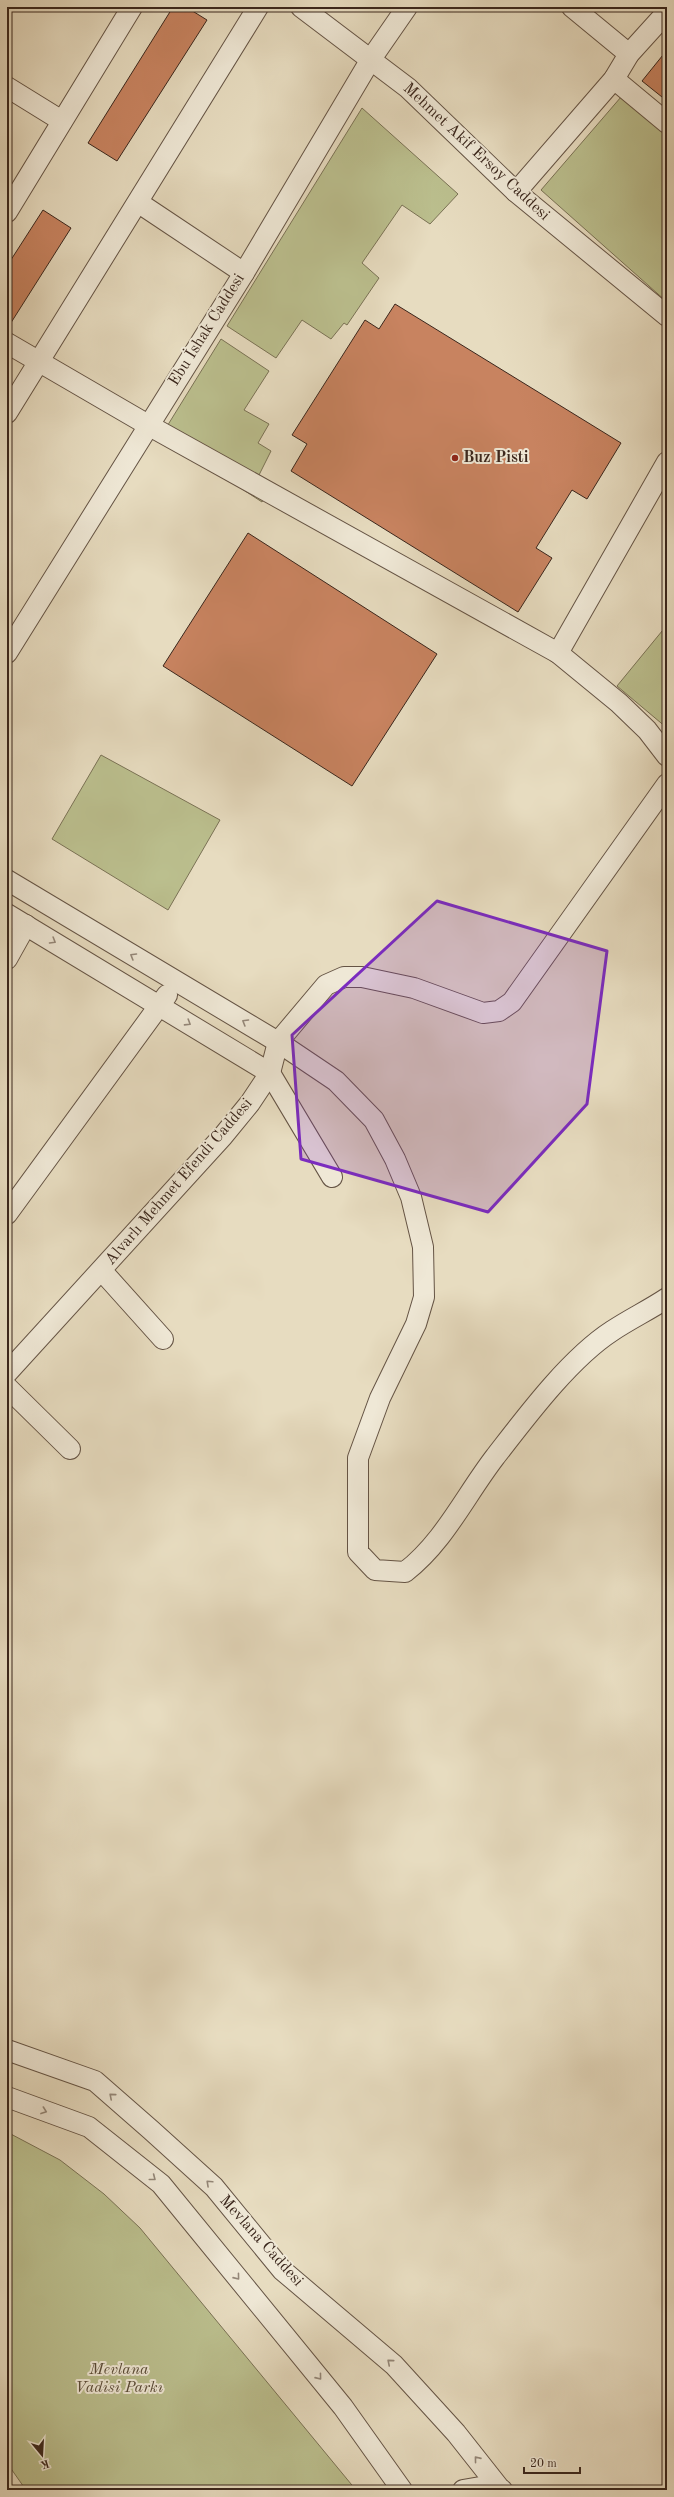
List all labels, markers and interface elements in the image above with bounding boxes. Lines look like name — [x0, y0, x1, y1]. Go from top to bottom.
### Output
street label: Mehmet Akif Ersoy Caddesi — [400, 80, 552, 224]
street label: Ebu İshak Caddesi — [163, 269, 248, 389]
place label: Buz Pisti — [463, 450, 529, 466]
marker: Buz Pisti — [450, 453, 460, 463]
one-way arrow — [49, 937, 56, 944]
one-way arrow — [130, 953, 137, 960]
one-way arrow — [184, 1018, 191, 1025]
one-way arrow — [242, 1020, 249, 1027]
street label: Alvarlı Mehmet Efendi Caddesi — [102, 1096, 256, 1268]
one-way arrow — [109, 2094, 117, 2101]
one-way arrow — [40, 2106, 47, 2114]
one-way arrow — [149, 2173, 156, 2180]
one-way arrow — [206, 2180, 214, 2188]
street label: Mevlana Caddesi — [216, 2192, 306, 2290]
one-way arrow — [233, 2272, 240, 2279]
one-way arrow — [388, 2360, 395, 2367]
park label: Mevlana Vadisi Parkı — [75, 2362, 163, 2396]
one-way arrow — [315, 2373, 322, 2380]
north arrow — [22, 2435, 62, 2475]
scale bar — [524, 2449, 580, 2475]
text: K — [38, 2457, 50, 2470]
one-way arrow — [474, 2457, 481, 2464]
text: 20 m — [530, 2458, 557, 2470]

